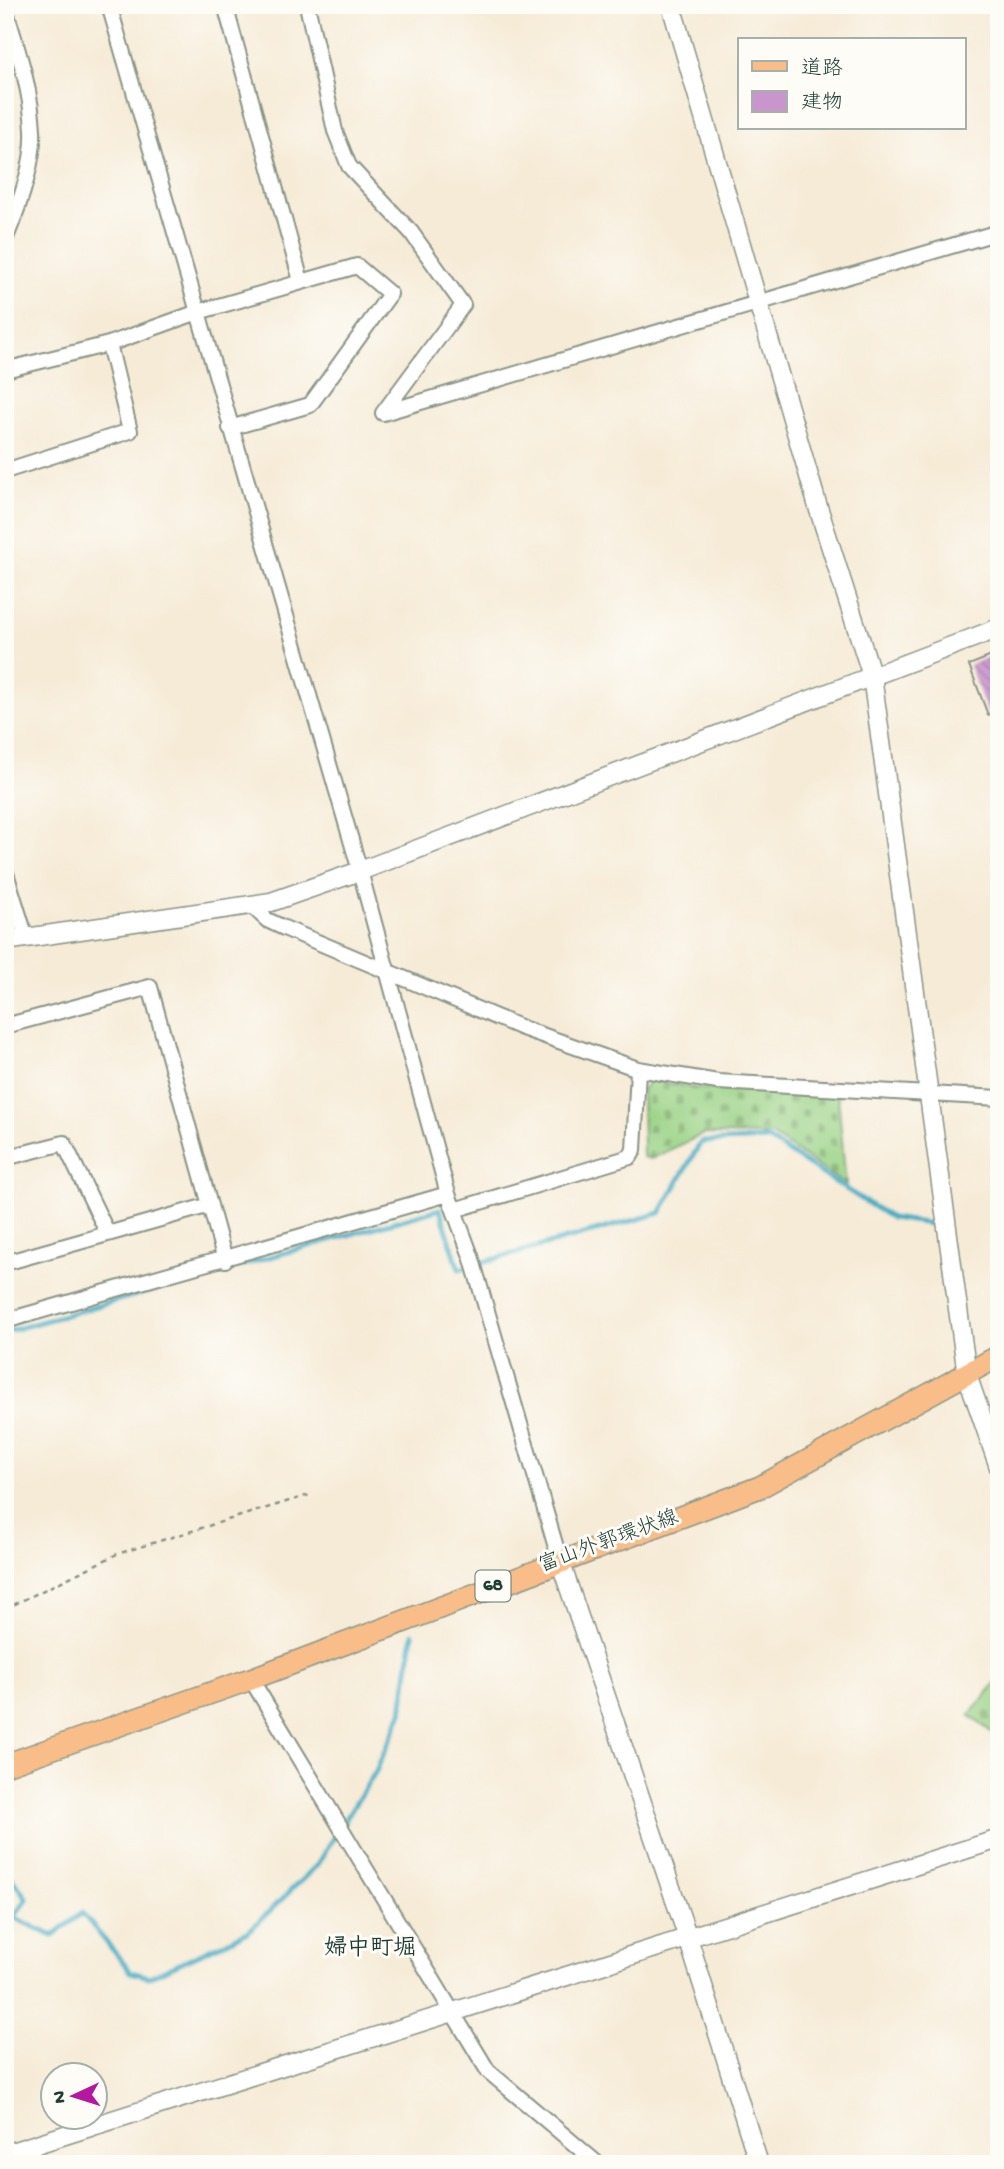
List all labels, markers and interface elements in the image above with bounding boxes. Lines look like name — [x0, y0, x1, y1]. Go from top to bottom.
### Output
legend — [738, 38, 965, 130]
text: 道路 — [801, 57, 843, 83]
text: 建物 — [801, 91, 843, 117]
street label: 富山外郭環状線 — [535, 1504, 682, 1580]
road number: 68 — [476, 1570, 510, 1602]
district label: 婦中町堀 — [324, 1935, 416, 1963]
north arrow — [38, 2060, 108, 2130]
text: N — [49, 2090, 72, 2104]

